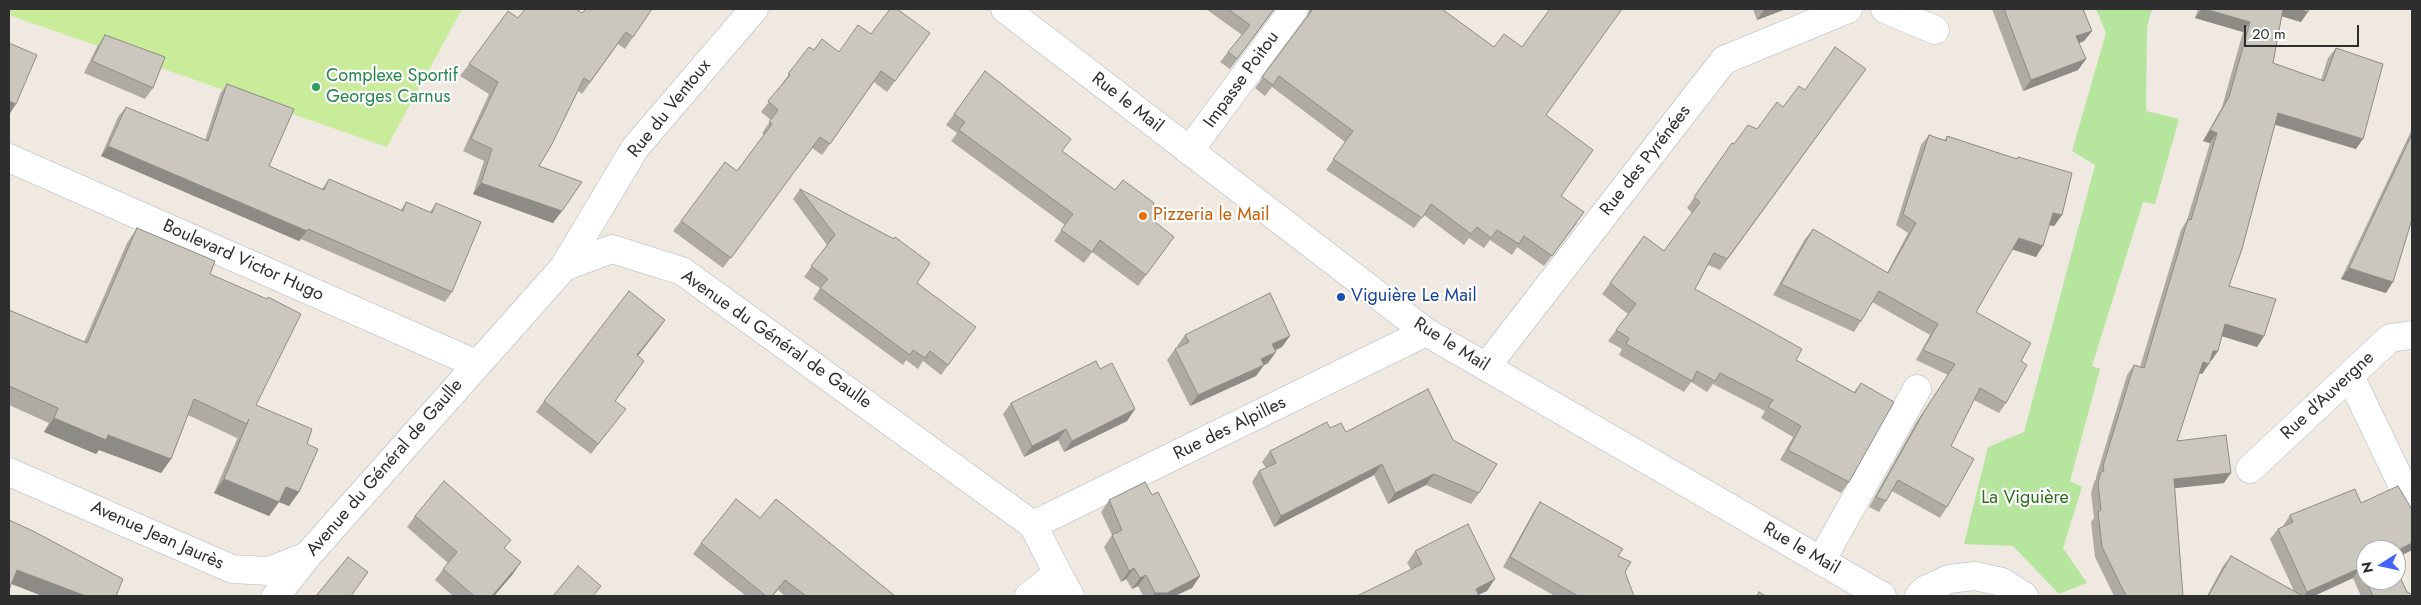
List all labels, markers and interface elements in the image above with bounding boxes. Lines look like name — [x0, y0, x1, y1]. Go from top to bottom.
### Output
scale bar — [2246, 15, 2361, 47]
text: 20 m — [2252, 23, 2286, 45]
street label: Impasse Poitou — [1200, 28, 1284, 132]
street label: Rue du Ventoux — [624, 56, 716, 162]
place label: Complexe Sportif Georges Carnus — [326, 66, 458, 108]
street label: Rue le Mail — [1087, 68, 1167, 138]
marker: Complexe Sportif Georges Carnus — [310, 81, 322, 93]
street label: Rue des Pyrénées — [1596, 101, 1696, 221]
place label: Pizzeria le Mail — [1153, 205, 1269, 227]
marker: Pizzeria le Mail — [1137, 210, 1149, 222]
street label: Boulevard Victor Hugo — [159, 216, 327, 306]
street label: Avenue du Général de Gaulle — [677, 266, 875, 414]
place label: Viguière Le Mail — [1351, 286, 1477, 308]
marker: Viguière Le Mail — [1335, 291, 1347, 303]
street label: Rue le Mail — [1409, 313, 1493, 377]
street label: Rue d'Auvergne — [2277, 347, 2379, 445]
street label: Avenue du Général de Gaulle — [302, 375, 468, 561]
street label: Rue des Alpilles — [1170, 393, 1290, 465]
park label: La Viguière — [1981, 488, 2069, 510]
street label: Avenue Jean Jaurès — [87, 497, 227, 575]
street label: Rue le Mail — [1759, 518, 1843, 580]
north arrow — [2356, 540, 2406, 590]
text: N — [2356, 560, 2378, 575]

